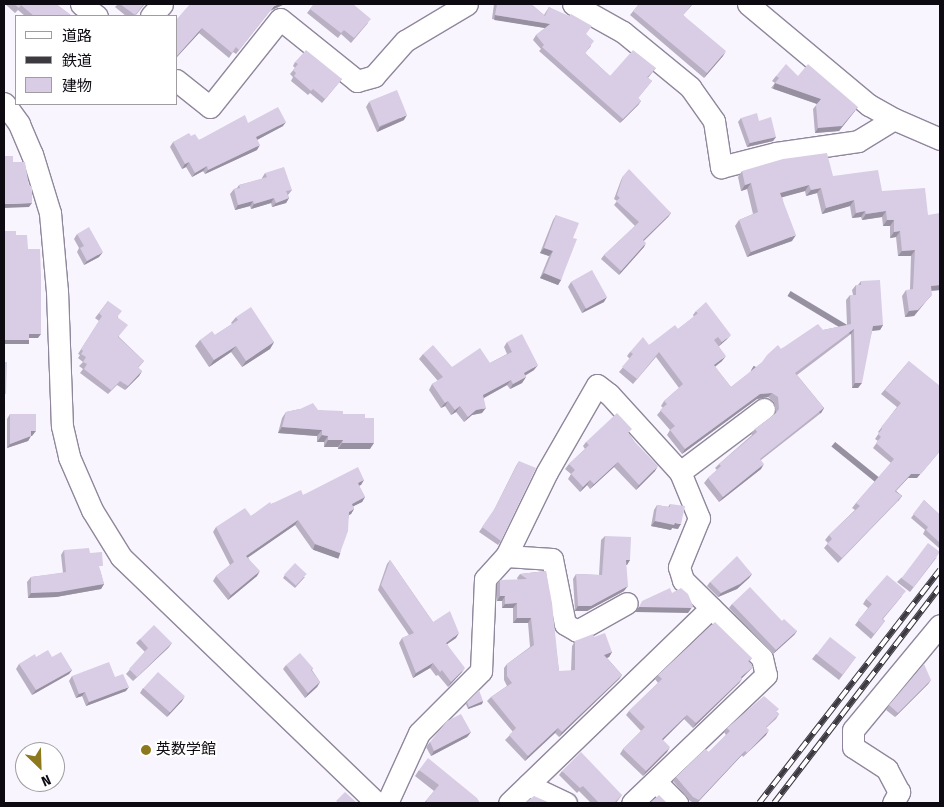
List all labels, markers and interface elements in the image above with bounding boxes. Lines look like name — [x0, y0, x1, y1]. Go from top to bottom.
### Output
legend — [15, 15, 178, 105]
text: 道路 — [62, 27, 92, 45]
text: 鉄道 — [62, 52, 92, 70]
text: 建物 — [62, 77, 92, 95]
place label: 英数学館 — [156, 741, 216, 759]
north arrow — [15, 742, 65, 792]
marker: 英数学館 — [140, 744, 152, 756]
text: N — [39, 771, 53, 790]

